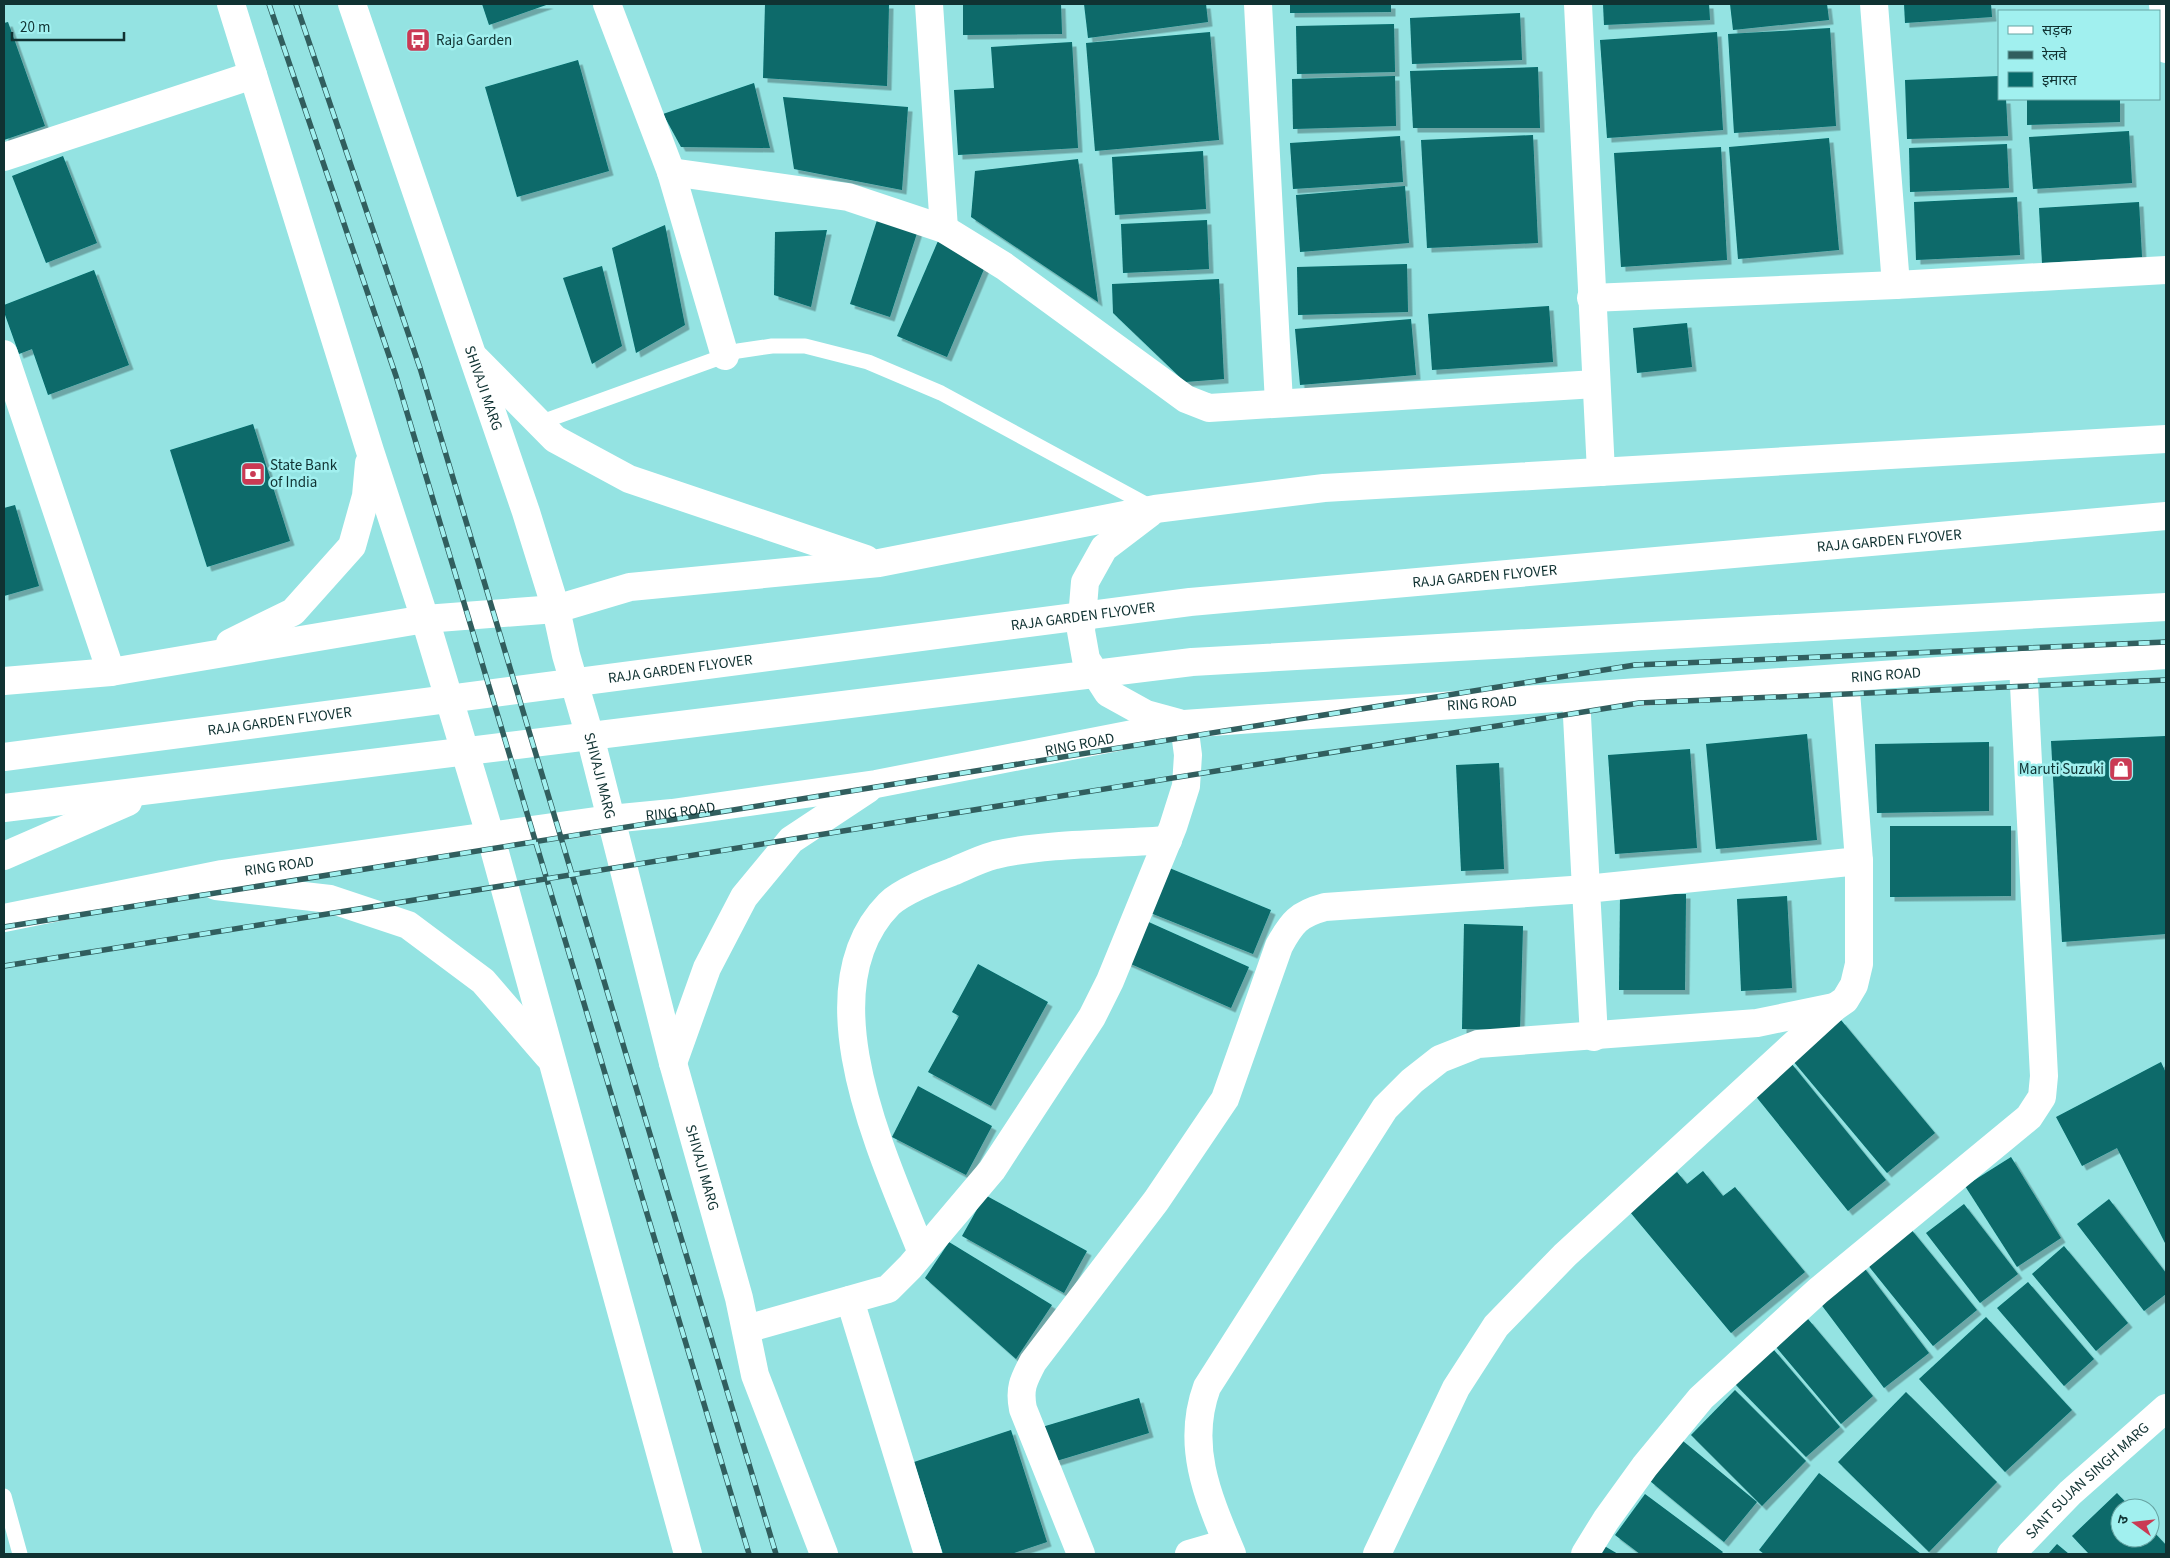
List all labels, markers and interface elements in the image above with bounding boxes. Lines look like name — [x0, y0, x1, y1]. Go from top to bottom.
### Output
scale bar — [12, 10, 125, 42]
legend — [1998, 10, 2160, 100]
text: 20 m — [20, 17, 50, 38]
text: सड़क — [2042, 20, 2072, 41]
bus stop icon: Raja Garden — [405, 27, 431, 53]
place label: Raja Garden — [436, 30, 512, 51]
text: रेलवे — [2041, 45, 2067, 66]
text: इमारत — [2042, 70, 2077, 91]
street label: SHIVAJI MARG — [459, 343, 507, 434]
place label: State Bank of India — [270, 455, 338, 493]
bank icon: State Bank of India — [240, 461, 266, 487]
street label: RAJA GARDEN FLYOVER — [1816, 524, 1963, 558]
street label: RAJA GARDEN FLYOVER — [1412, 560, 1559, 593]
street label: RAJA GARDEN FLYOVER — [1009, 597, 1157, 636]
street label: RAJA GARDEN FLYOVER — [607, 649, 754, 689]
street label: RING ROAD — [1850, 662, 1922, 688]
street label: RING ROAD — [1446, 691, 1518, 717]
street label: RAJA GARDEN FLYOVER — [206, 702, 354, 741]
street label: RING ROAD — [1043, 728, 1116, 762]
street label: SHIVAJI MARG — [578, 730, 621, 821]
shop icon: Maruti Suzuki — [2108, 756, 2134, 782]
place label: Maruti Suzuki — [2019, 759, 2104, 780]
street label: RING ROAD — [644, 797, 717, 827]
street label: RING ROAD — [243, 851, 315, 882]
street label: SHIVAJI MARG — [680, 1122, 724, 1213]
street label: SANT SUJAN SINGH MARG — [2021, 1418, 2154, 1544]
north arrow — [2110, 1498, 2160, 1548]
text: उ — [2113, 1513, 2134, 1526]

